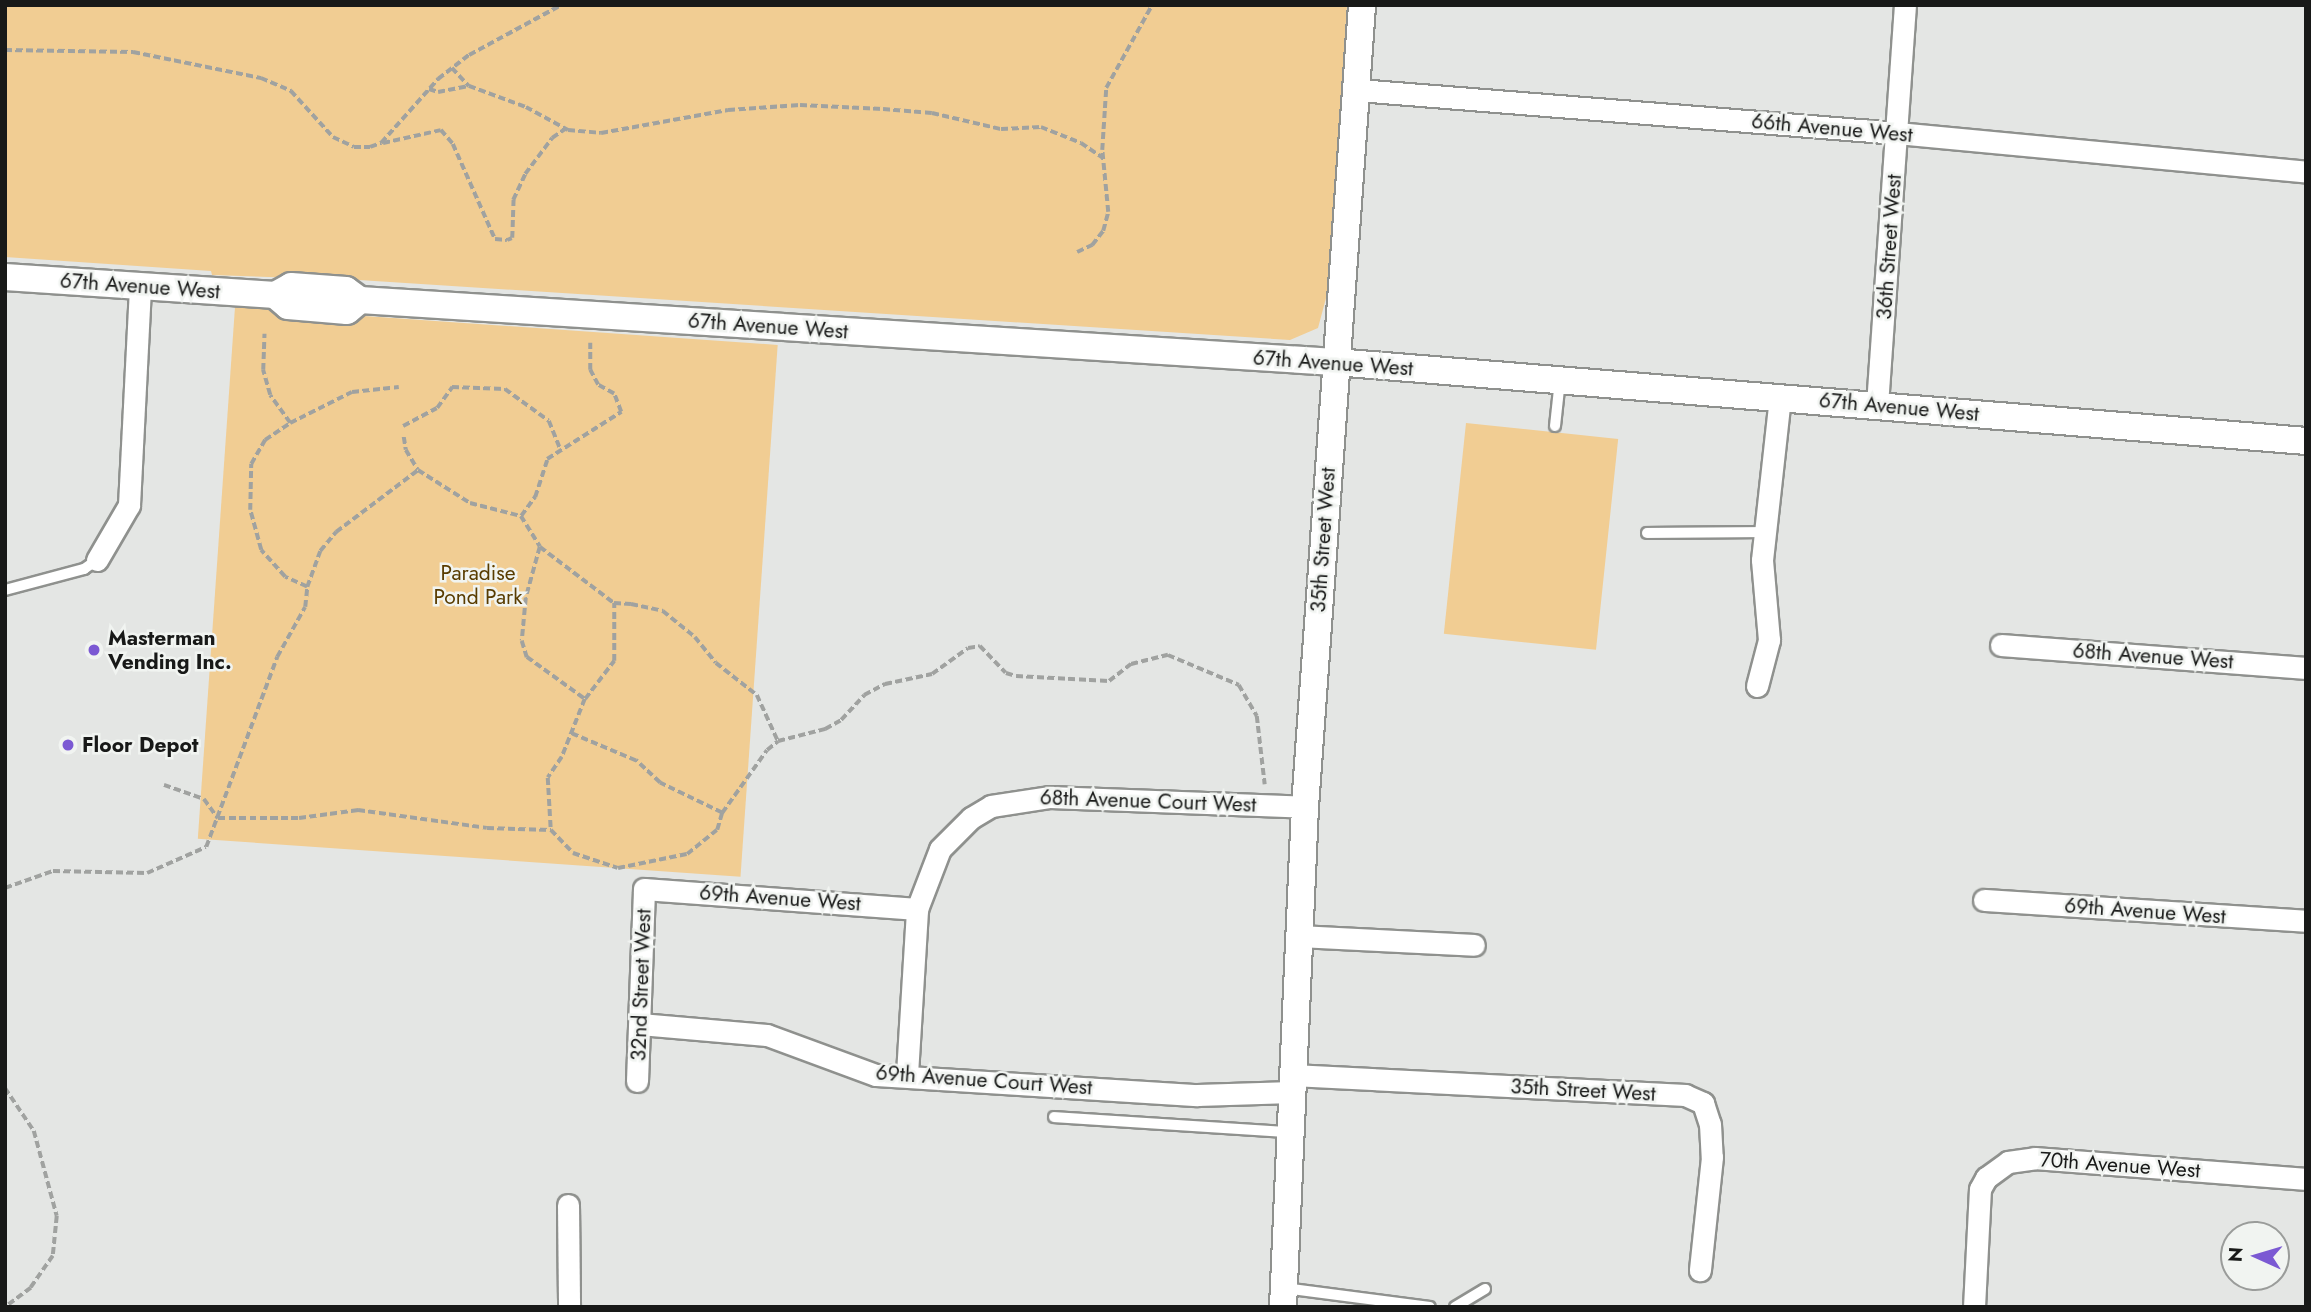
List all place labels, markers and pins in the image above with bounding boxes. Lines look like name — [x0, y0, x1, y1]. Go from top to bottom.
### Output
place label: Masterman Vending Inc. — [108, 625, 232, 675]
marker: Masterman Vending Inc. — [86, 642, 102, 658]
place label: Floor Depot — [82, 732, 198, 758]
marker: Floor Depot — [60, 737, 76, 753]

